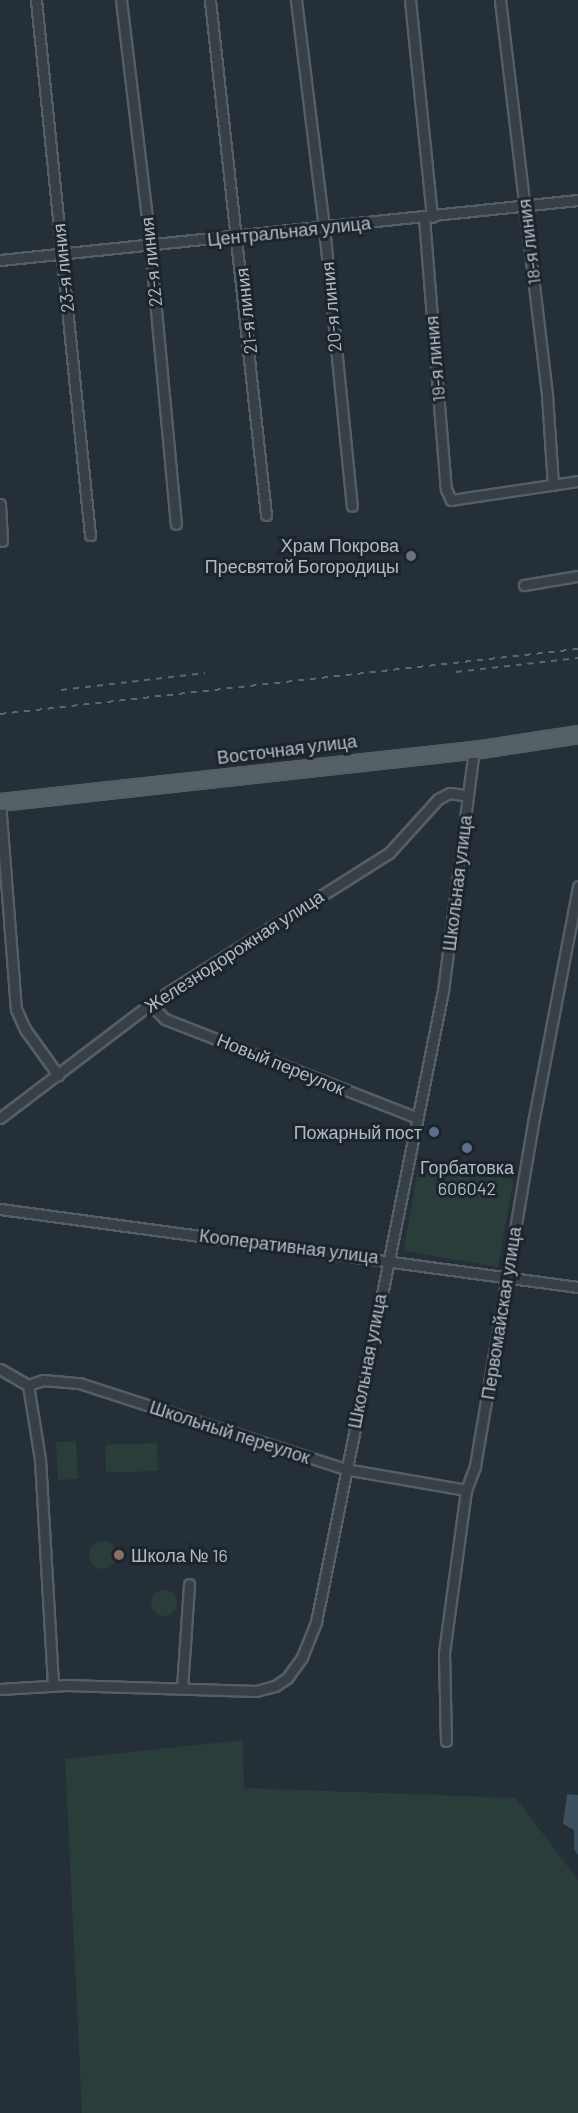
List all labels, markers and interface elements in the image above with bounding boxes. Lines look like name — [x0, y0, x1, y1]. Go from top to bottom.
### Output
street label: 18-я линия — [513, 198, 545, 286]
street label: Центральная улица — [206, 212, 372, 250]
street label: 22-я линия — [136, 216, 166, 308]
street label: 23-я линия — [48, 222, 78, 314]
street label: 20-я линия — [316, 261, 346, 353]
street label: 21-я линия — [231, 267, 261, 355]
street label: 19-я линия — [420, 315, 450, 403]
place label: Храм Покрова Пресвятой Богородицы — [205, 535, 399, 578]
marker: Храм Покрова Пресвятой Богородицы — [404, 549, 418, 563]
street label: Восточная улица — [216, 730, 358, 768]
street label: Школьная улица — [438, 814, 476, 952]
street label: Железнодорожная улица — [141, 885, 327, 1017]
street label: Новый переулок — [214, 1029, 348, 1099]
place label: Пожарный пост — [294, 1121, 422, 1143]
marker: Пожарный пост — [427, 1125, 441, 1139]
marker: Горбатовка 606042 — [460, 1141, 474, 1155]
place label: Горбатовка 606042 — [420, 1157, 514, 1200]
street label: Кооперативная улица — [198, 1224, 380, 1268]
street label: Первомайская улица — [477, 1225, 525, 1401]
street label: Школьная улица — [343, 1292, 391, 1430]
street label: Школьный переулок — [147, 1396, 313, 1468]
place label: Школа № 16 — [131, 1544, 228, 1566]
marker: Школа № 16 — [112, 1548, 126, 1562]

